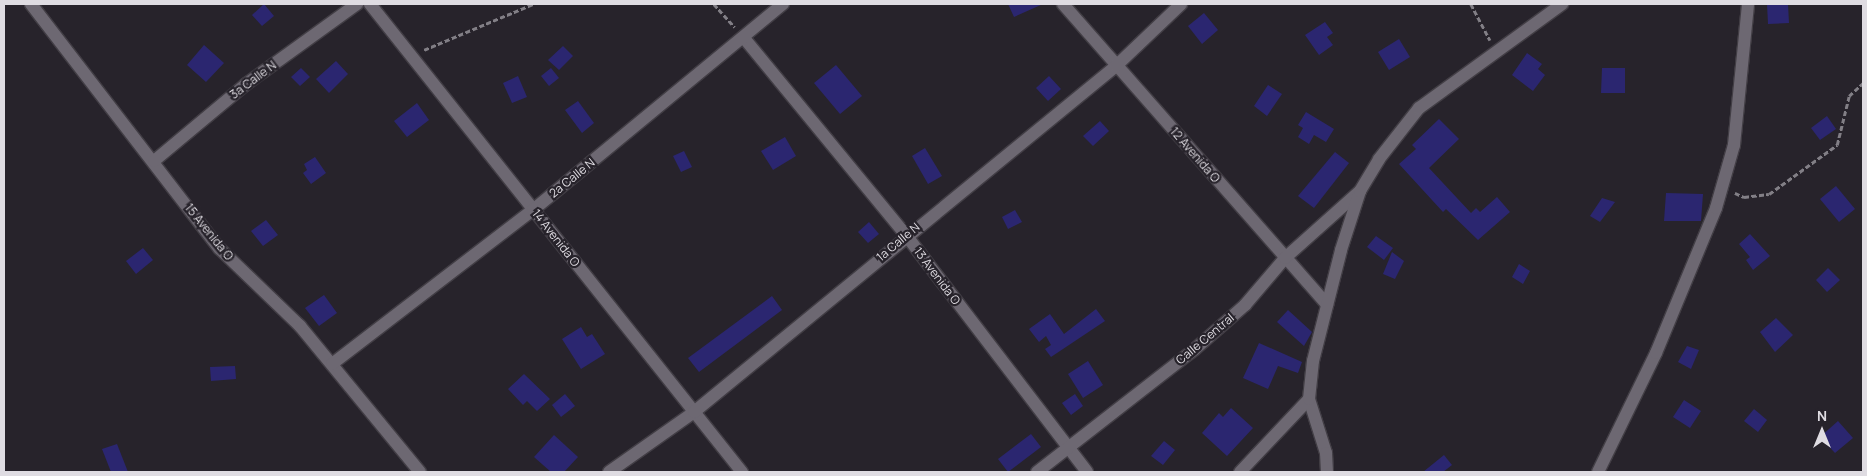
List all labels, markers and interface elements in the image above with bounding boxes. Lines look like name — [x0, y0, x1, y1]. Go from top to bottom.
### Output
street label: 3a Calle N — [227, 58, 279, 102]
street label: 12 Avenida O — [1167, 124, 1223, 186]
street label: 2a Calle N — [546, 155, 598, 201]
street label: 15 Avenida O — [182, 201, 236, 263]
street label: 14 Avenida O — [529, 206, 583, 270]
street label: 1a Calle N — [873, 220, 923, 264]
street label: 13 Avenida O — [911, 244, 963, 308]
street label: Calle Central — [1173, 311, 1237, 367]
north arrow — [1797, 406, 1847, 456]
text: N — [1817, 406, 1827, 425]

